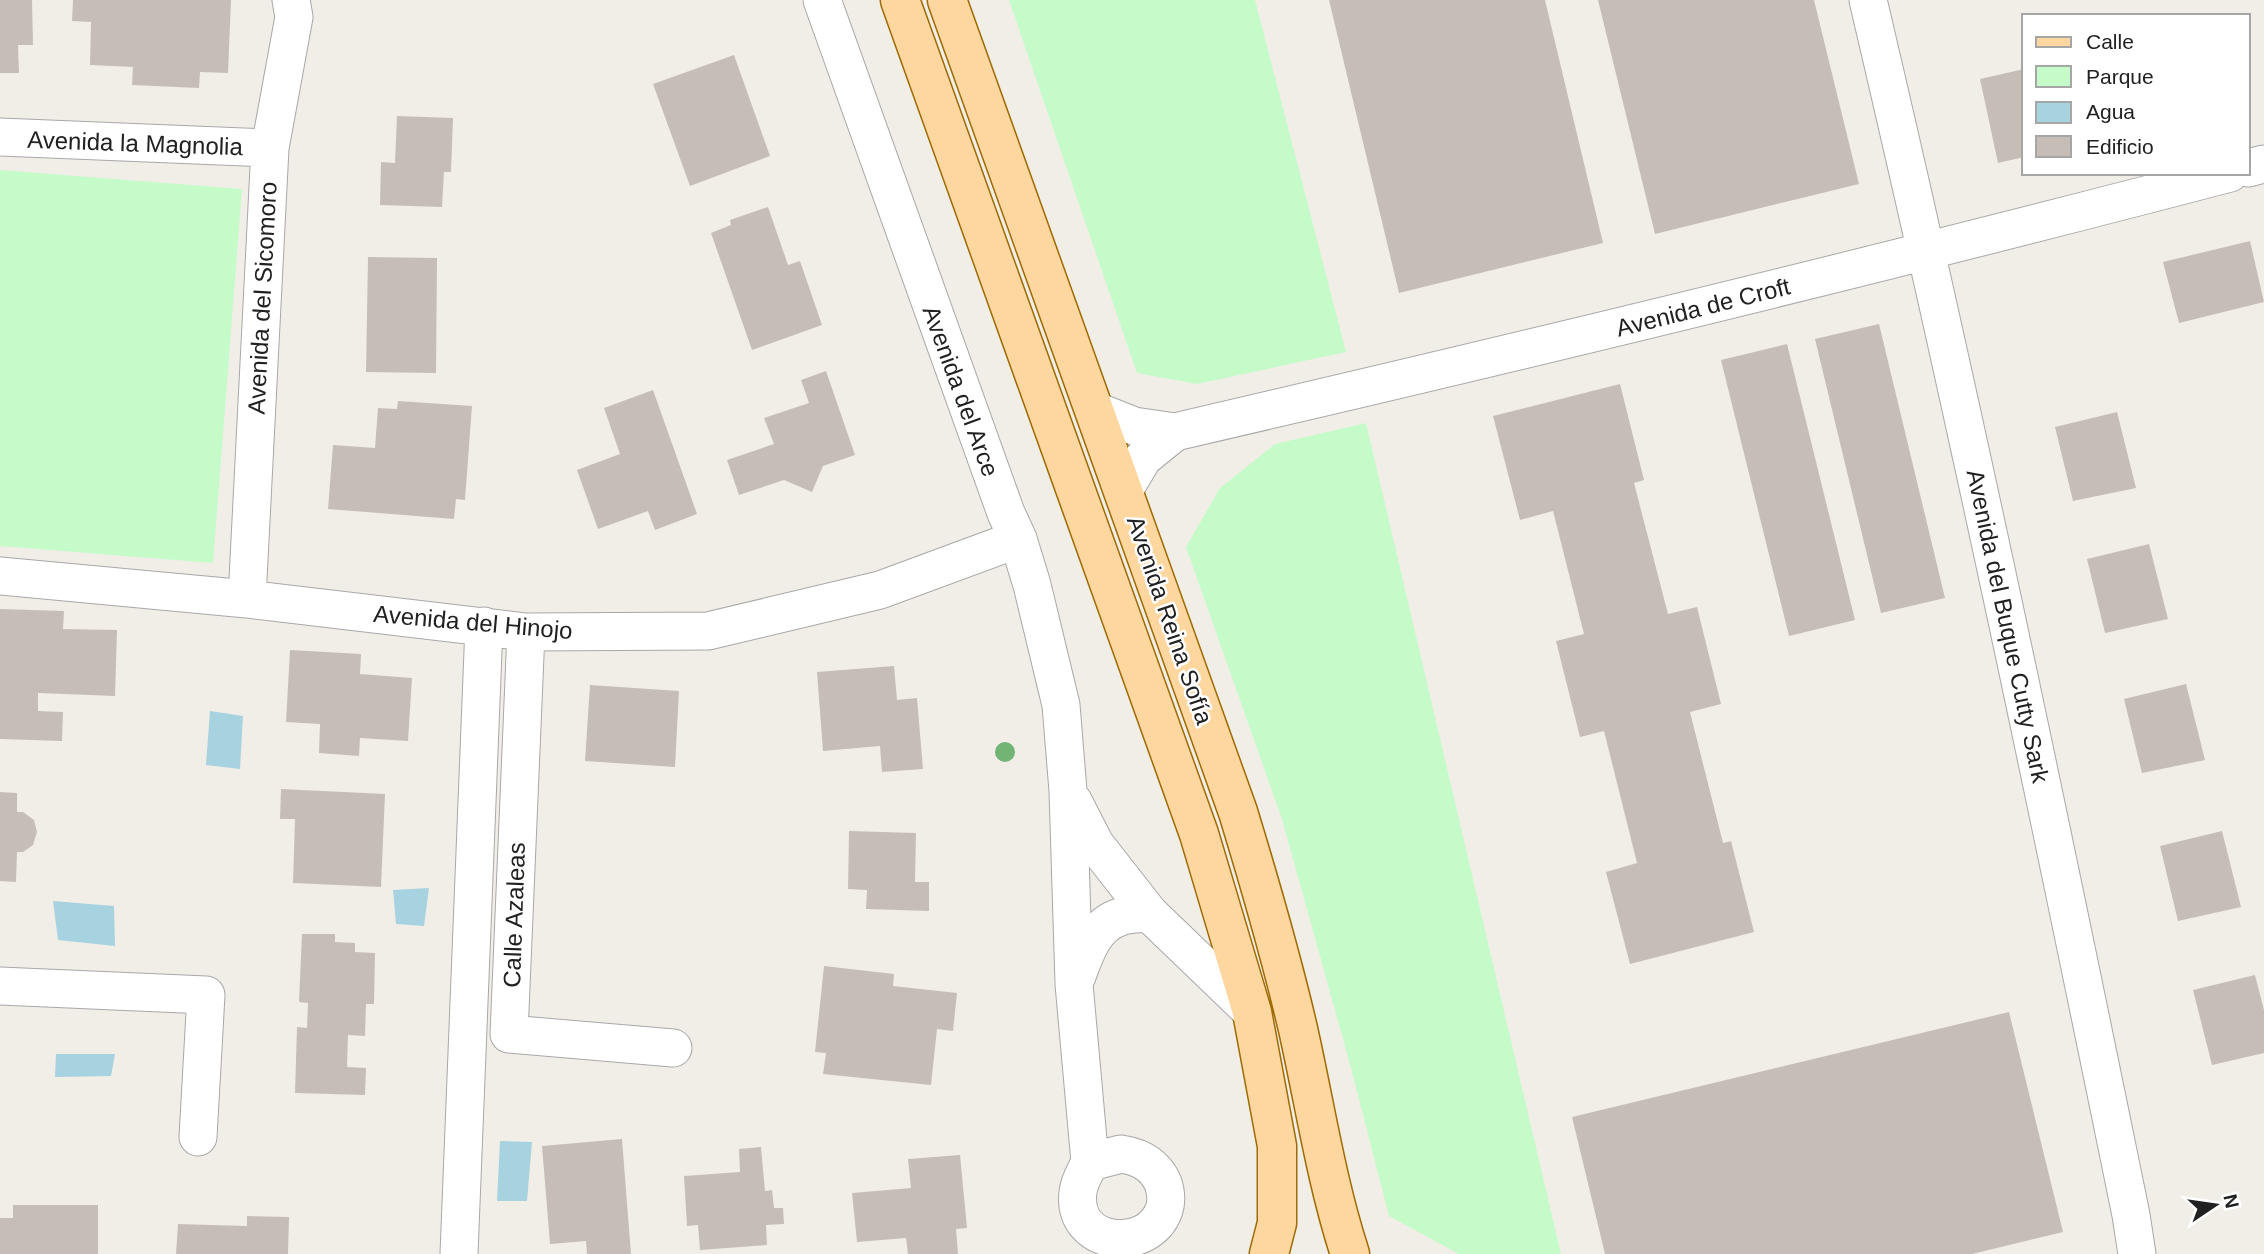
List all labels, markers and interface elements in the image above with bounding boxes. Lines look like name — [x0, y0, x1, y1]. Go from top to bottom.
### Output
legend — [2022, 14, 2250, 175]
text: Calle — [2086, 30, 2134, 53]
text: Parque — [2086, 65, 2154, 88]
text: Agua — [2086, 100, 2135, 123]
street label: Avenida la Magnolia — [27, 126, 244, 160]
text: Edificio — [2086, 135, 2154, 158]
street label: Avenida del Sicomoro — [242, 181, 282, 415]
street label: Avenida de Croft — [1613, 272, 1793, 342]
street label: Avenida del Arce — [918, 302, 1004, 480]
street label: Avenida del Buque Cutty Sark — [1962, 467, 2055, 786]
street label: Avenida Reina Sofía — [1122, 512, 1219, 728]
street label: Avenida del Hinojo — [372, 600, 574, 644]
street label: Calle Azaleas — [498, 842, 530, 988]
north arrow — [2180, 1170, 2250, 1240]
text: N — [2219, 1192, 2243, 1210]

